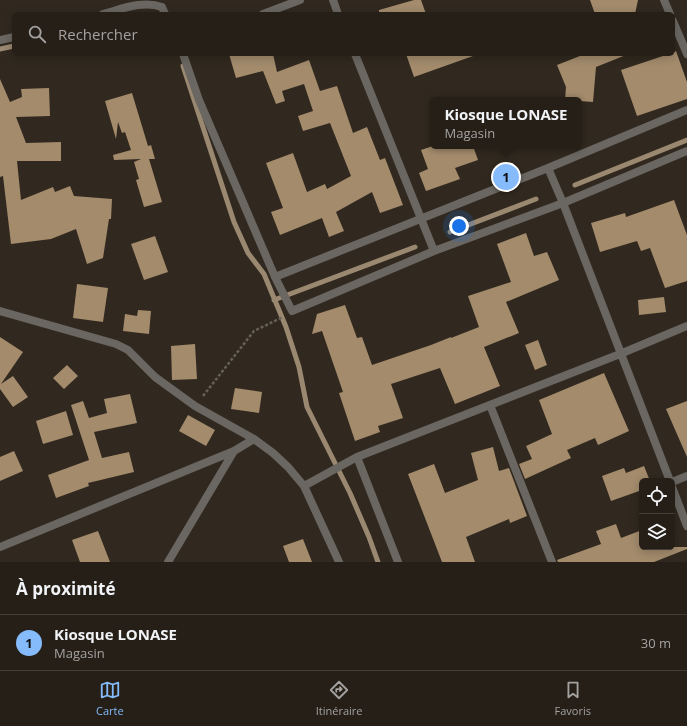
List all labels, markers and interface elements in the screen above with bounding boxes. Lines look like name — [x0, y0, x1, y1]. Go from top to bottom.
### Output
search box — [12, 12, 675, 56]
icon: search — [26, 23, 48, 45]
text: Rechercher — [58, 24, 138, 44]
popup — [430, 97, 582, 149]
text: Kiosque LONASE — [444, 104, 568, 124]
text: Magasin — [444, 124, 495, 142]
pin: 1 — [493, 162, 519, 192]
your location — [449, 216, 469, 236]
map controls — [639, 478, 675, 550]
button: locate — [639, 478, 675, 514]
button: layers — [639, 514, 675, 550]
text: À proximité — [16, 577, 115, 600]
text: Kiosque LONASE — [54, 624, 177, 644]
text: 1 — [25, 634, 33, 652]
text: 30 m — [641, 634, 671, 652]
text: Magasin — [54, 644, 105, 662]
tab: Carte — [96, 679, 124, 718]
tab: Itinéraire — [316, 679, 362, 718]
tab: Favoris — [555, 679, 591, 718]

